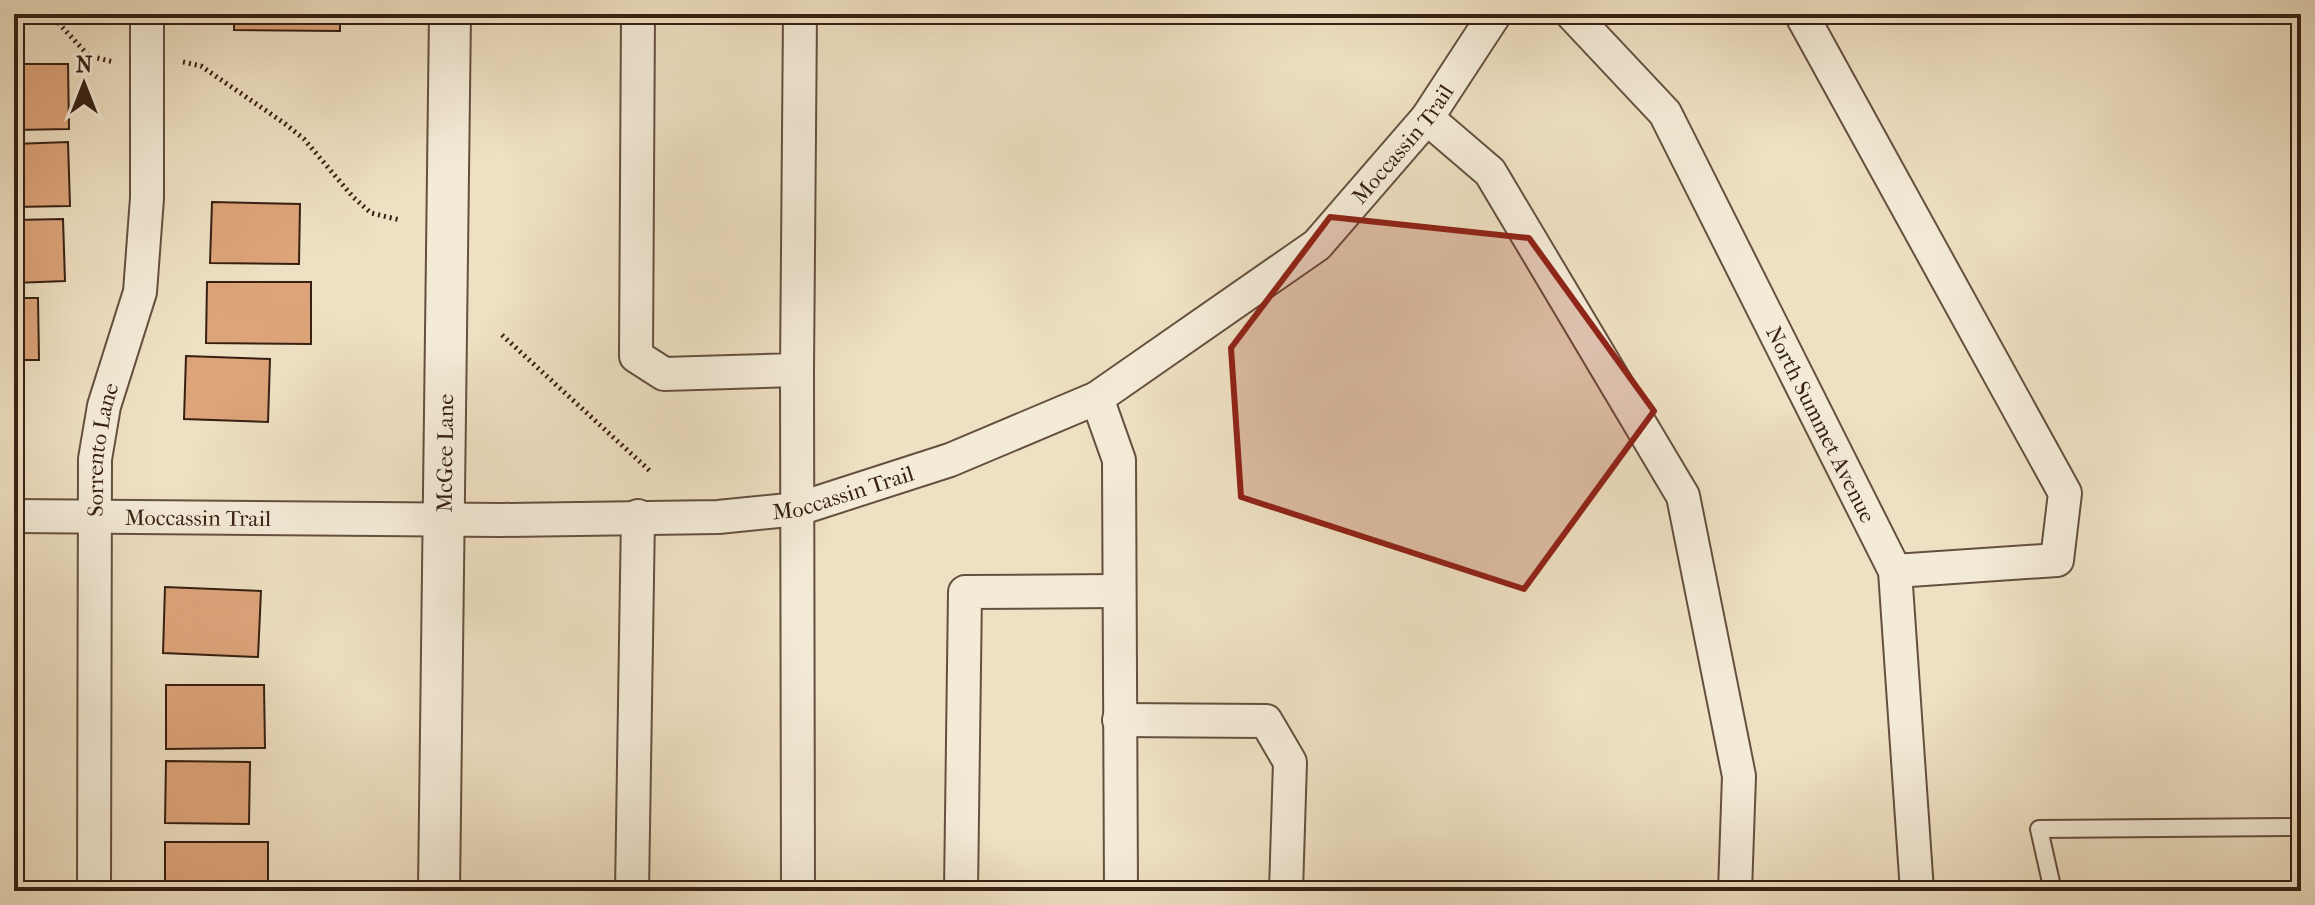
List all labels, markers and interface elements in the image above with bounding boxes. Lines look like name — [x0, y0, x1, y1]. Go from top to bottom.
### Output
north arrow — [44, 44, 124, 124]
text: N — [76, 52, 93, 78]
street label: Moccassin Trail — [1347, 80, 1459, 209]
street label: North Summet Avenue — [1760, 322, 1881, 527]
street label: Sorrento Lane — [82, 379, 125, 517]
street label: McGee Lane — [432, 393, 459, 513]
street label: Moccassin Trail — [771, 461, 917, 525]
street label: Moccassin Trail — [125, 505, 271, 532]

